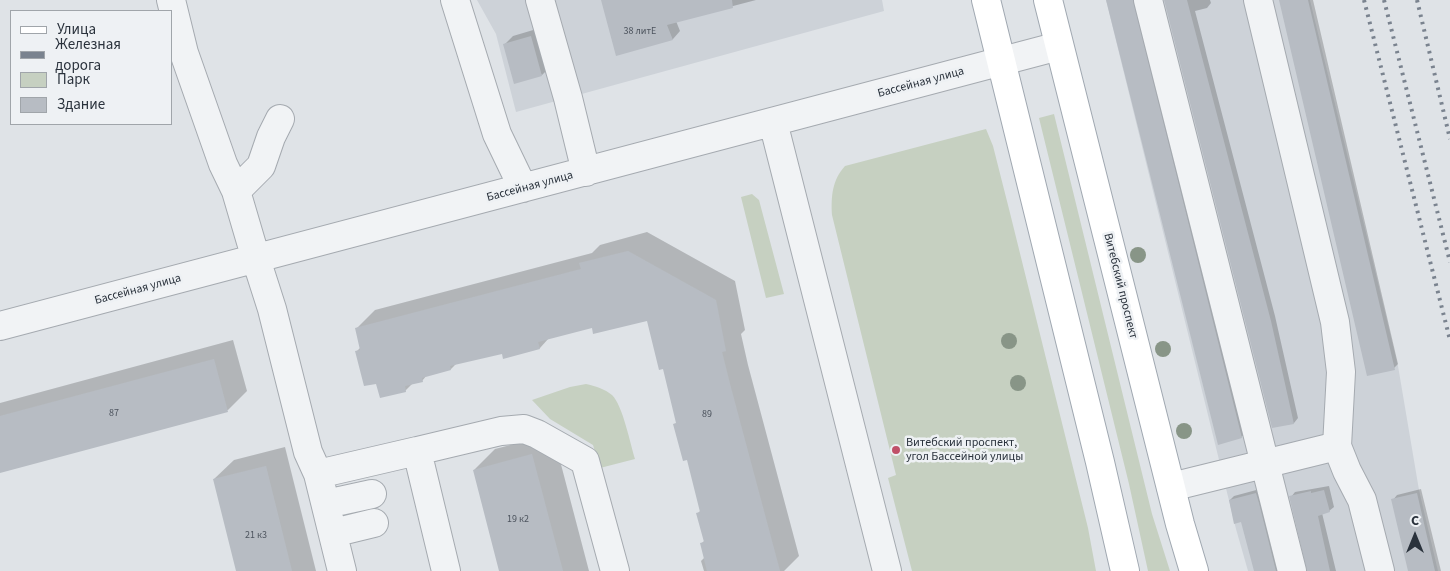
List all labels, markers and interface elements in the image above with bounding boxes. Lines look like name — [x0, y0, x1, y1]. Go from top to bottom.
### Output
legend — [10, 10, 172, 125]
text: Улица — [57, 19, 96, 40]
house number: 38 литЕ — [624, 26, 656, 38]
text: Железная дорога — [55, 34, 121, 76]
street label: Бассейная улица — [876, 65, 966, 101]
text: Парк — [57, 69, 90, 90]
text: Здание — [57, 94, 105, 115]
street label: Бассейная улица — [485, 169, 575, 205]
street label: Витебский проспект — [1100, 232, 1140, 340]
street label: Бассейная улица — [93, 272, 183, 308]
house number: 87 — [109, 408, 119, 420]
house number: 89 — [702, 409, 712, 421]
place label: Витебский проспект, угол Бассейной улицы — [906, 436, 1023, 464]
marker: Витебский проспект, угол Бассейной улицы — [890, 444, 902, 456]
north arrow — [1390, 511, 1440, 561]
text: С — [1411, 511, 1419, 531]
house number: 19 к2 — [507, 514, 529, 526]
house number: 21 к3 — [245, 530, 267, 542]

